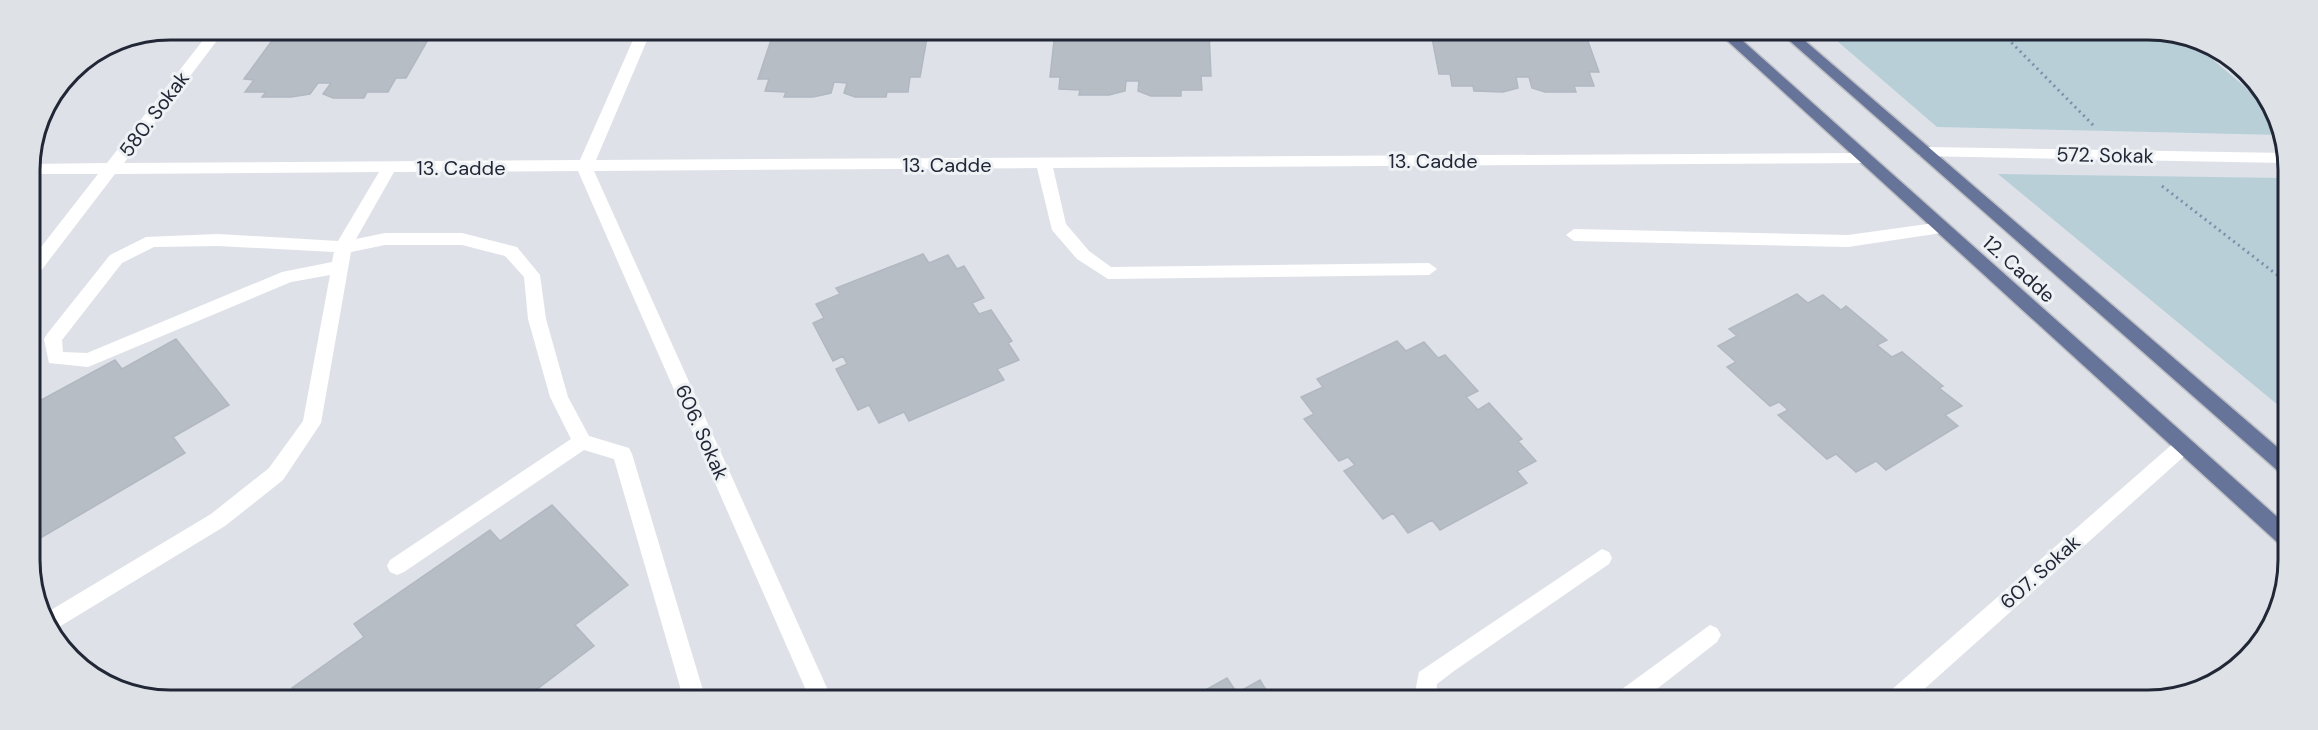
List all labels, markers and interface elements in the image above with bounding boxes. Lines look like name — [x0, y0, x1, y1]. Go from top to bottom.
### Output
street label: 580. Sokak — [113, 66, 195, 162]
street label: 572. Sokak — [2056, 141, 2154, 169]
street label: 13. Cadde — [1389, 148, 1478, 174]
street label: 13. Cadde — [903, 152, 992, 178]
street label: 13. Cadde — [417, 155, 506, 181]
street label: 12. Cadde — [1977, 230, 2061, 308]
street label: 606. Sokak — [669, 380, 735, 484]
street label: 607. Sokak — [1994, 529, 2086, 615]

